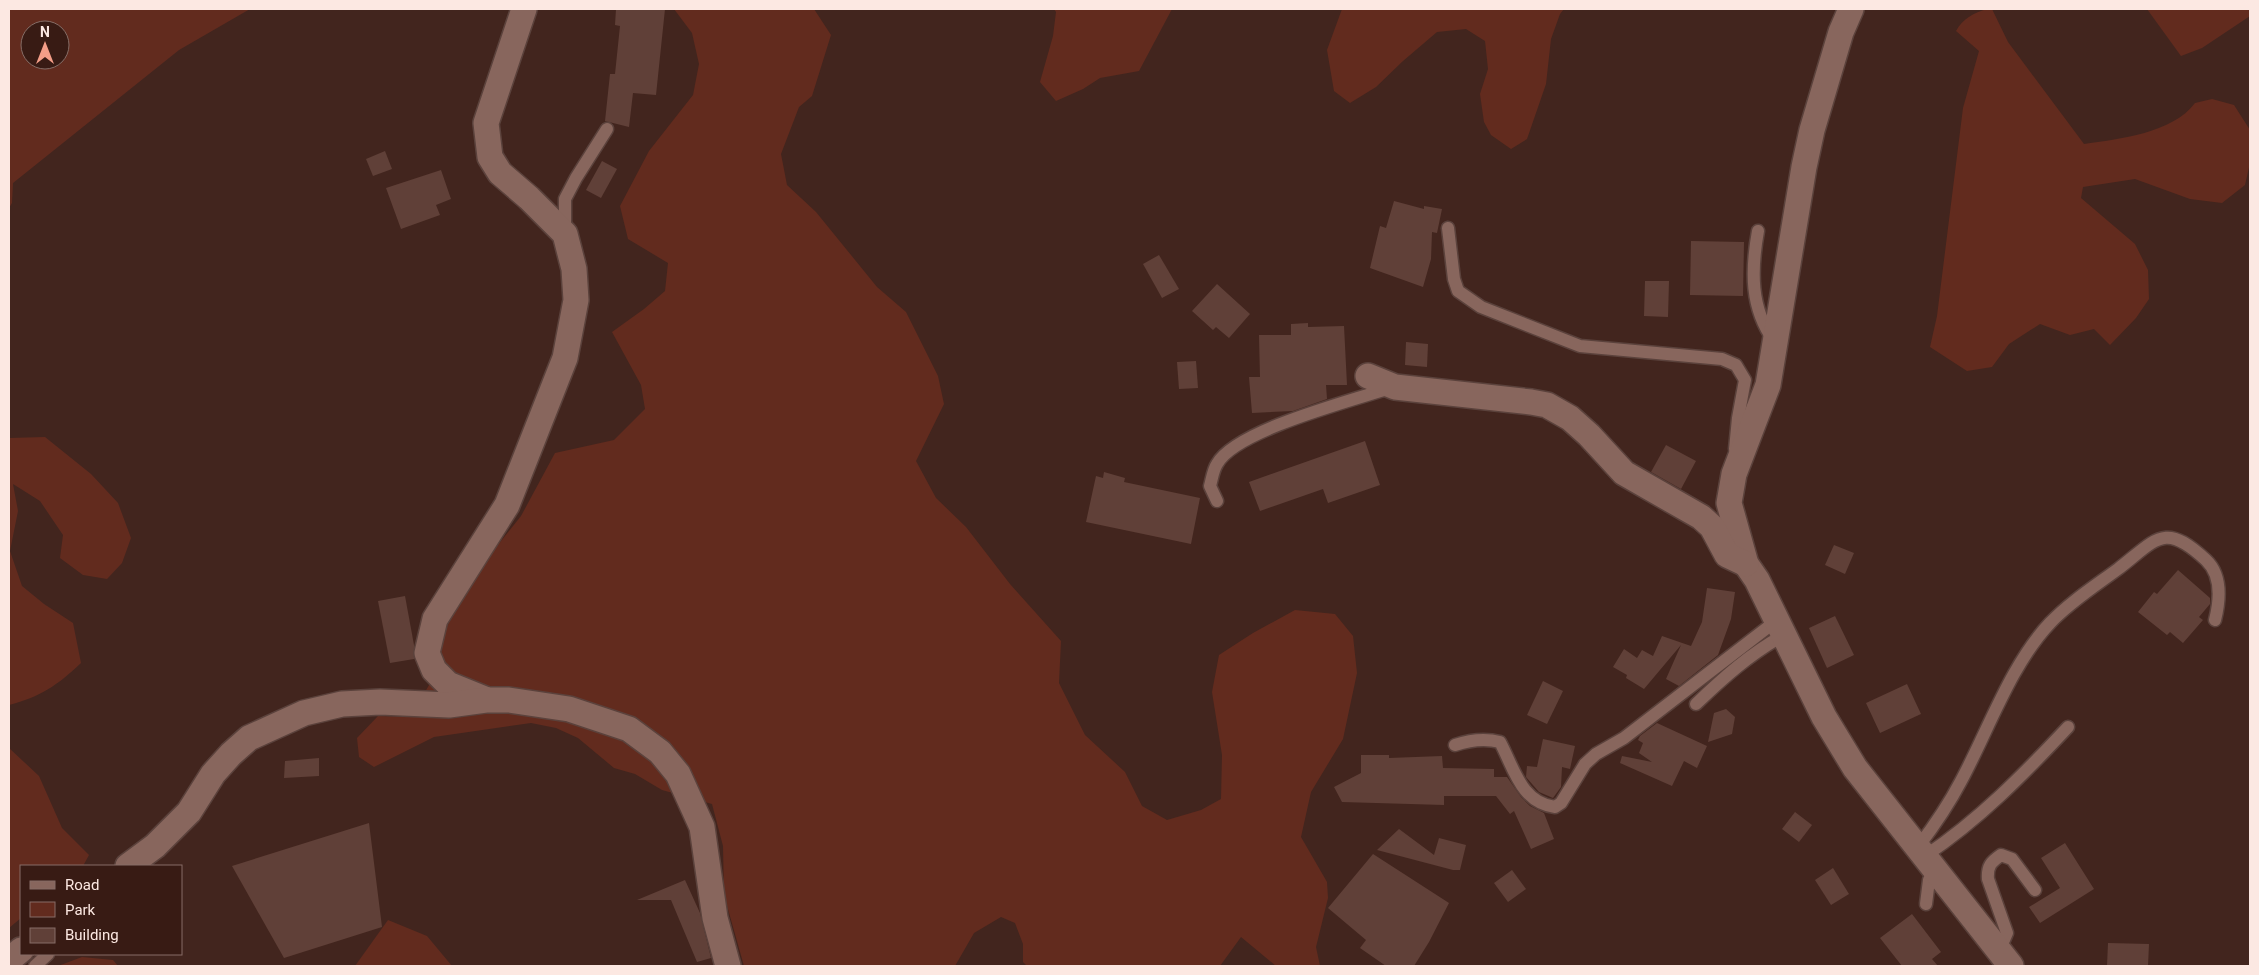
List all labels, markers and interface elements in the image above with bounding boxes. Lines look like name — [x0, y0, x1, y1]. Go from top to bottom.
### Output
north arrow — [20, 20, 70, 70]
text: N — [40, 24, 50, 40]
legend — [20, 865, 182, 955]
text: Road — [65, 876, 99, 894]
text: Park — [65, 901, 96, 919]
text: Building — [65, 926, 119, 944]

